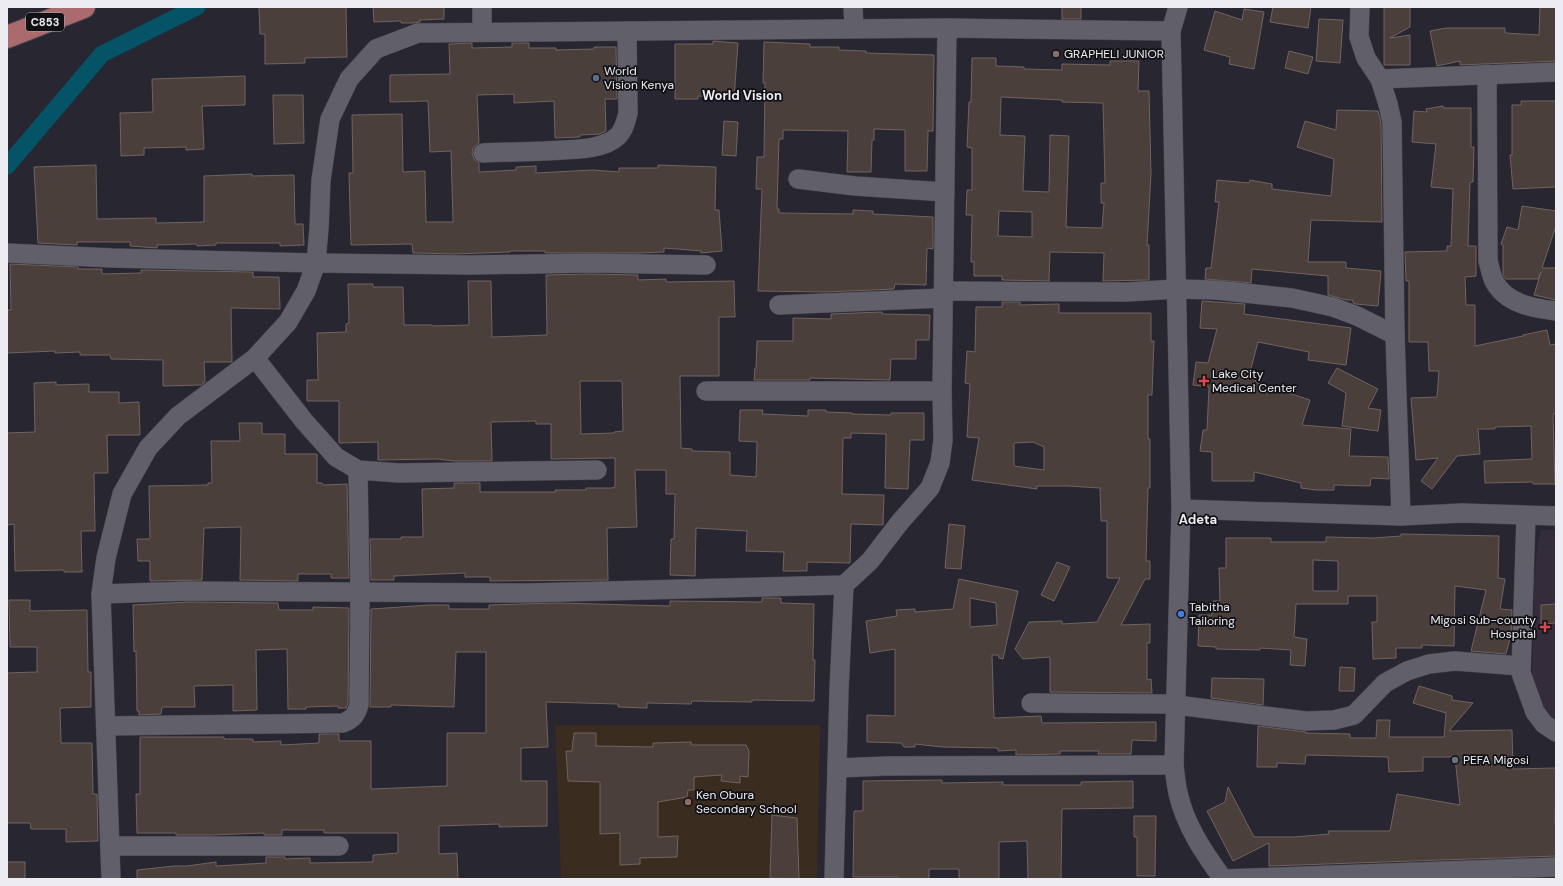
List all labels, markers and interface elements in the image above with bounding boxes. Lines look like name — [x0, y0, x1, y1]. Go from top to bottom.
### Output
road number: C853 — [26, 13, 64, 31]
place label: GRAPHELI JUNIOR — [1064, 46, 1164, 62]
marker: GRAPHELI JUNIOR — [1051, 49, 1061, 59]
place label: World Vision Kenya — [604, 63, 674, 93]
marker: World Vision Kenya — [591, 73, 601, 83]
district label: World Vision — [702, 87, 782, 104]
place label: Lake City Medical Center — [1212, 366, 1297, 396]
marker: Lake City Medical Center — [1199, 376, 1209, 386]
district label: Adeta — [1179, 511, 1217, 528]
place label: Tabitha Tailoring — [1189, 599, 1235, 629]
marker: Tabitha Tailoring — [1176, 609, 1186, 619]
place label: Migosi Sub-county Hospital — [1430, 612, 1536, 642]
marker: Migosi Sub-county Hospital — [1539, 621, 1551, 633]
place label: PEFA Migosi — [1463, 752, 1529, 768]
marker: PEFA Migosi — [1450, 755, 1460, 765]
place label: Ken Obura Secondary School — [696, 787, 797, 817]
marker: Ken Obura Secondary School — [683, 797, 693, 807]

